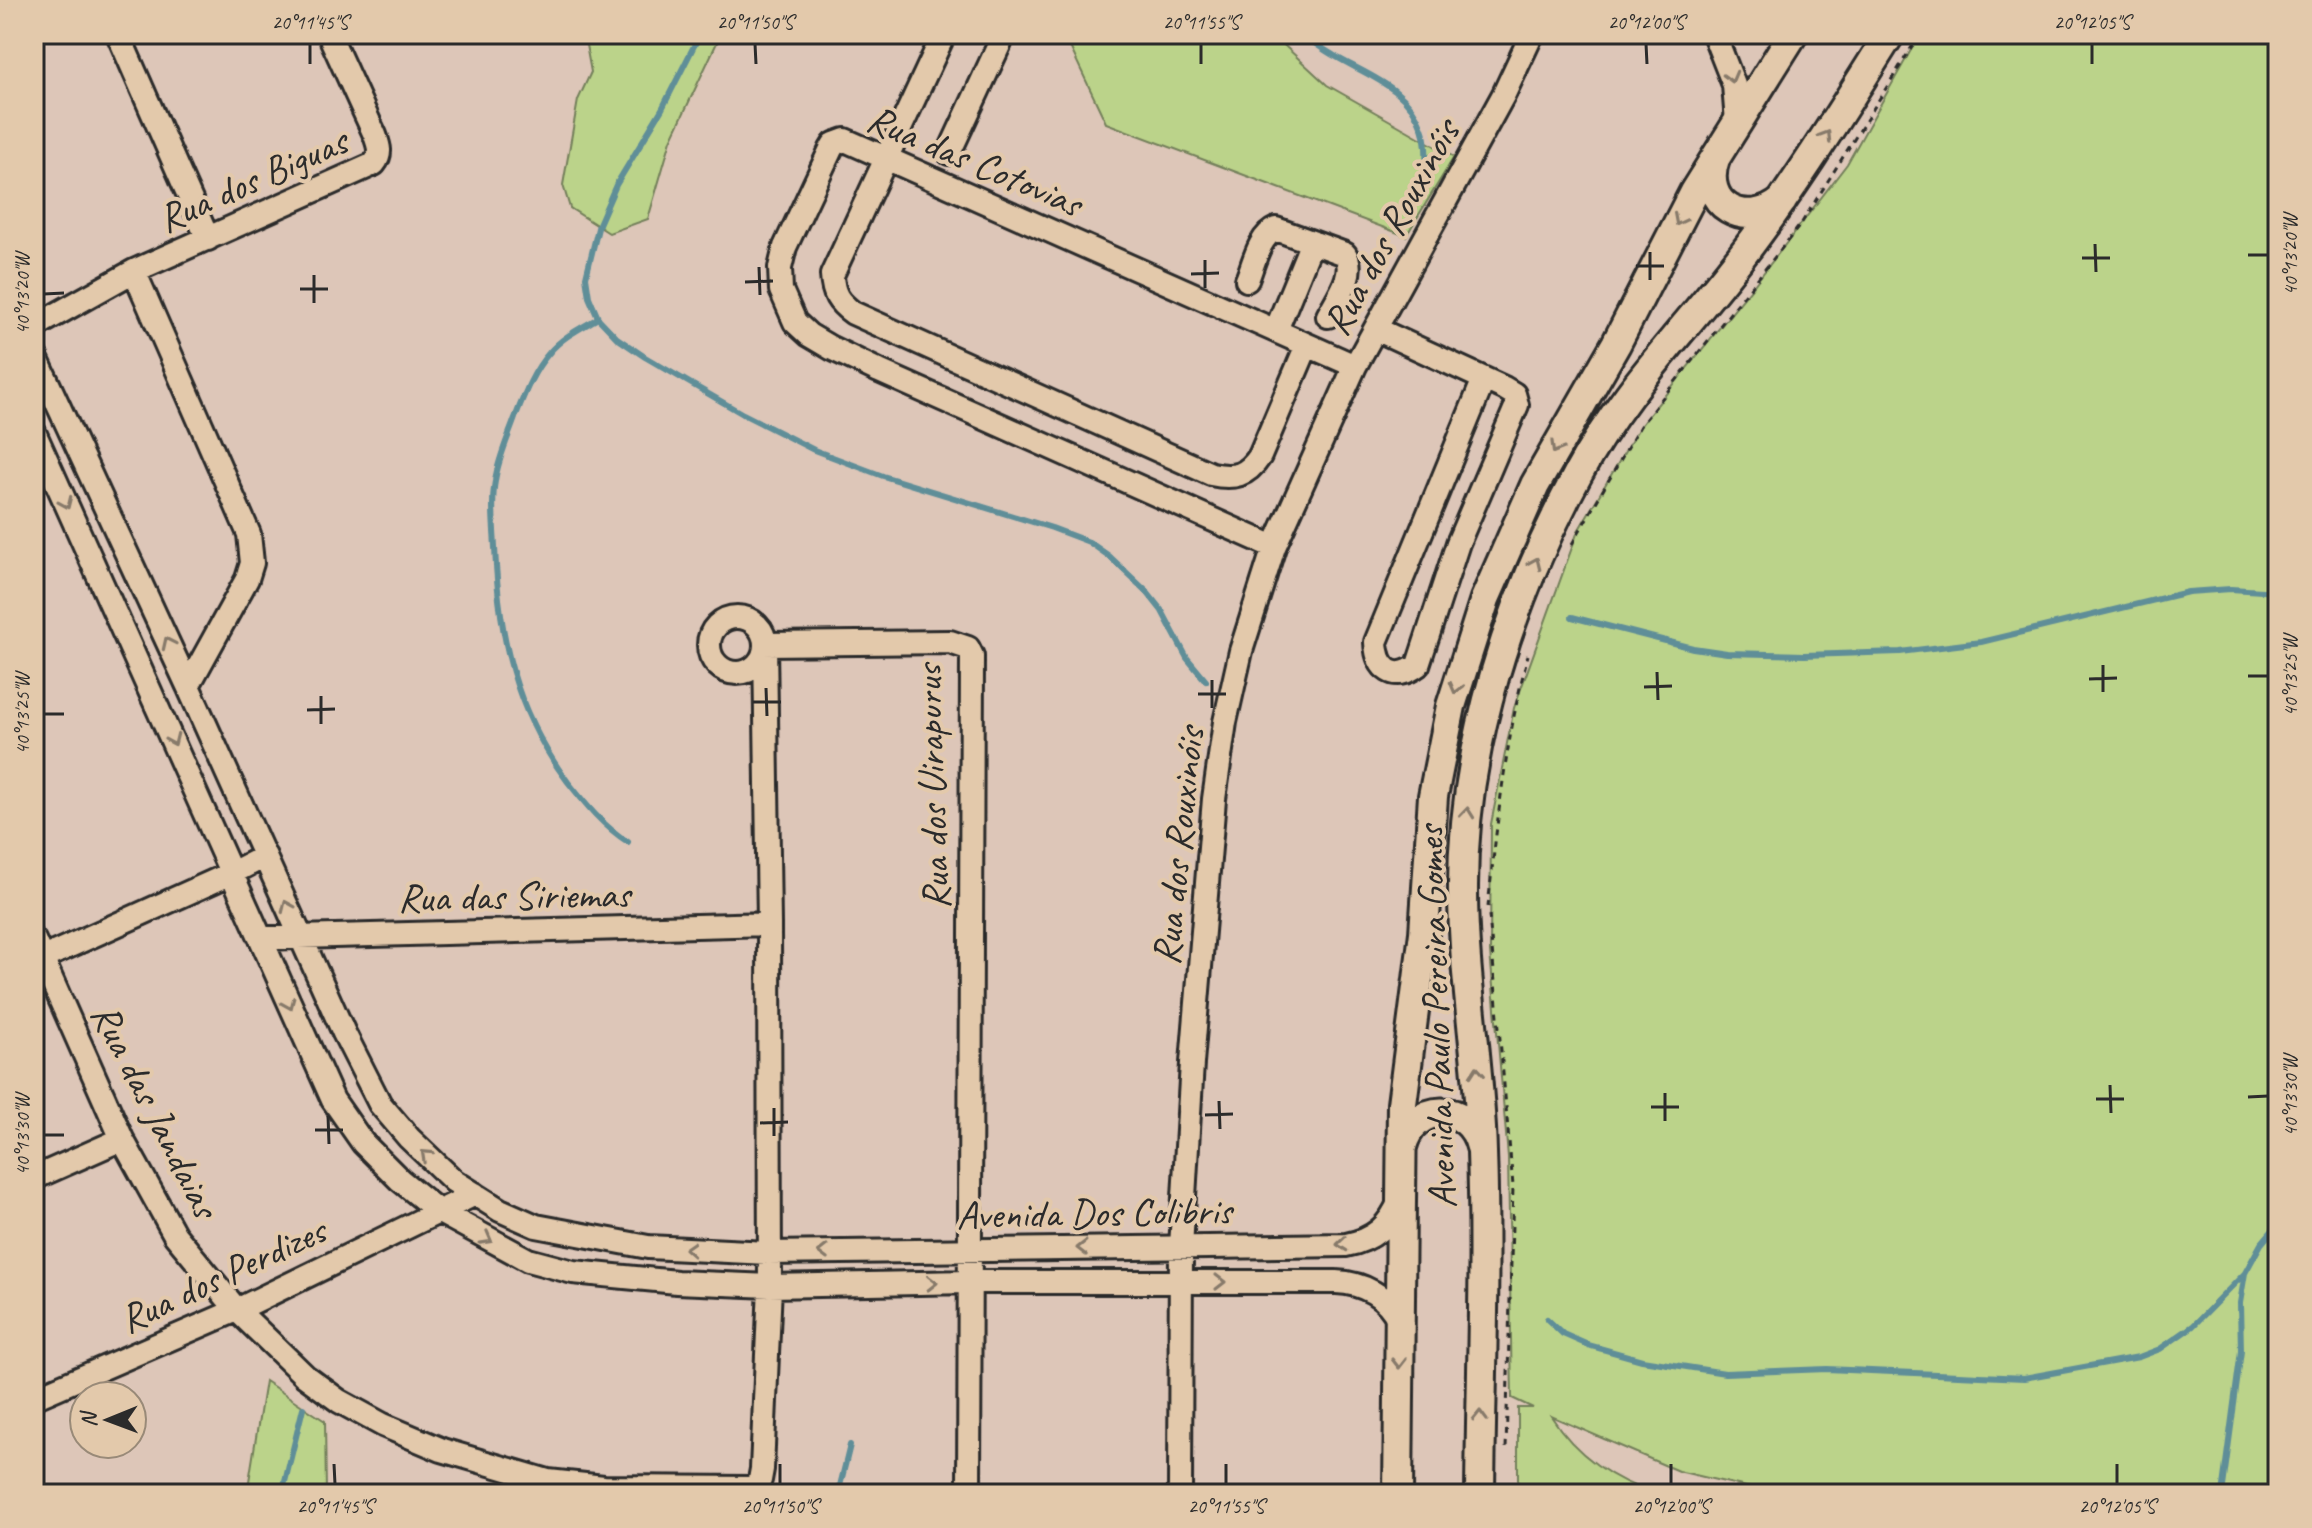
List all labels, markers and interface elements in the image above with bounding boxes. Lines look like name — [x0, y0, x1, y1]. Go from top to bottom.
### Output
text: 20°11'45"S — [272, 10, 353, 35]
text: 20°11'50"S — [717, 10, 798, 35]
text: 20°11'55"S — [1163, 10, 1244, 35]
text: 20°12'00"S — [1608, 10, 1689, 35]
text: 20°12'05"S — [2054, 10, 2135, 35]
one-way arrow — [1722, 69, 1739, 83]
street label: Rua das Cotovias — [860, 93, 1093, 230]
street label: Rua dos Rouxinóis — [1311, 108, 1472, 344]
street label: Rua dos Biguas — [150, 115, 358, 244]
one-way arrow — [1817, 130, 1832, 144]
text: 40°13'20"W — [2278, 211, 2303, 296]
one-way arrow — [1674, 212, 1689, 227]
text: 40°13'20"W — [10, 250, 35, 335]
one-way arrow — [1550, 440, 1565, 454]
one-way arrow — [56, 495, 72, 509]
one-way arrow — [1525, 557, 1541, 571]
text: 40°13'25"W — [2278, 632, 2303, 717]
one-way arrow — [162, 637, 178, 652]
street label: Rua dos Uirapurus — [903, 660, 961, 910]
text: 40°13'25"W — [10, 670, 35, 755]
one-way arrow — [1448, 680, 1465, 694]
street label: Rua dos Rouxinóis — [1141, 722, 1216, 967]
one-way arrow — [163, 732, 179, 747]
one-way arrow — [1459, 806, 1476, 819]
street label: Avenida Paulo Pereira Gomes — [1404, 821, 1468, 1209]
street label: Rua das Siriemas — [397, 869, 634, 923]
one-way arrow — [280, 900, 296, 914]
street label: Rua das Jandaias — [80, 995, 232, 1229]
one-way arrow — [279, 996, 295, 1010]
text: 40°13'30"W — [2278, 1052, 2303, 1137]
one-way arrow — [1469, 1065, 1486, 1078]
text: 40°13'30"W — [10, 1091, 35, 1176]
one-way arrow — [421, 1150, 436, 1164]
street label: Avenida Dos Colibris — [956, 1186, 1235, 1240]
street label: Rua dos Perdizes — [111, 1204, 336, 1344]
one-way arrow — [478, 1229, 492, 1245]
one-way arrow — [1335, 1236, 1348, 1253]
one-way arrow — [1075, 1239, 1088, 1257]
one-way arrow — [683, 1241, 696, 1258]
one-way arrow — [816, 1243, 829, 1261]
one-way arrow — [1214, 1273, 1227, 1291]
one-way arrow — [926, 1274, 939, 1291]
one-way arrow — [1390, 1357, 1408, 1370]
north arrow — [68, 1380, 148, 1460]
one-way arrow — [1471, 1409, 1489, 1422]
text: N — [75, 1410, 103, 1427]
text: 20°11'45"S — [297, 1494, 378, 1519]
text: 20°11'50"S — [742, 1494, 823, 1519]
text: 20°11'55"S — [1188, 1494, 1269, 1519]
text: 20°12'00"S — [1633, 1494, 1714, 1519]
text: 20°12'05"S — [2079, 1494, 2160, 1519]

